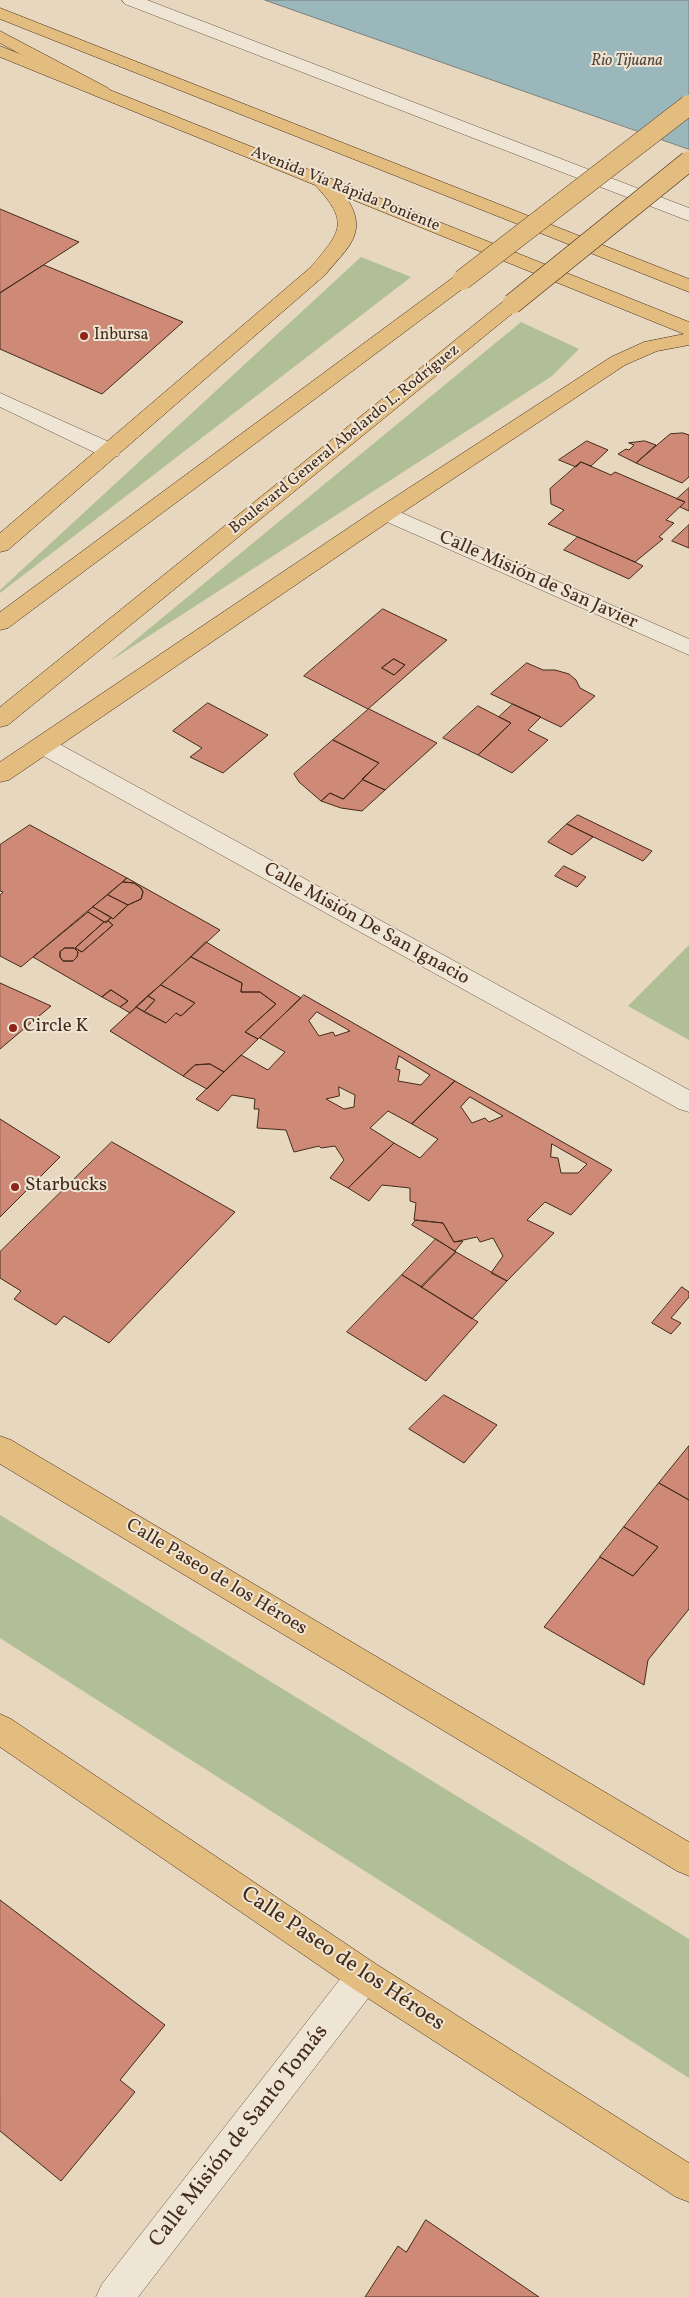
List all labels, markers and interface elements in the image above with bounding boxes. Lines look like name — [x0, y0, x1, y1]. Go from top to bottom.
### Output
water label: Rio Tijuana — [591, 52, 663, 72]
street label: Avenida Vía Rápida Poniente — [248, 143, 442, 237]
place label: Inbursa — [94, 326, 149, 346]
marker: Inbursa — [78, 330, 90, 342]
street label: Boulevard General Abelardo L. Rodríguez — [226, 341, 464, 539]
street label: Calle Misión de San Javier — [435, 527, 641, 635]
street label: Calle Misión De San Ignacio — [259, 859, 473, 991]
place label: Circle K — [23, 1017, 88, 1039]
marker: Circle K — [7, 1022, 19, 1034]
place label: Starbucks — [25, 1176, 107, 1198]
marker: Starbucks — [9, 1181, 21, 1193]
street label: Calle Paseo de los Héroes — [121, 1515, 311, 1641]
street label: Calle Paseo de los Héroes — [235, 1882, 449, 2038]
street label: Calle Misión de Santo Tomás — [145, 2020, 335, 2254]

